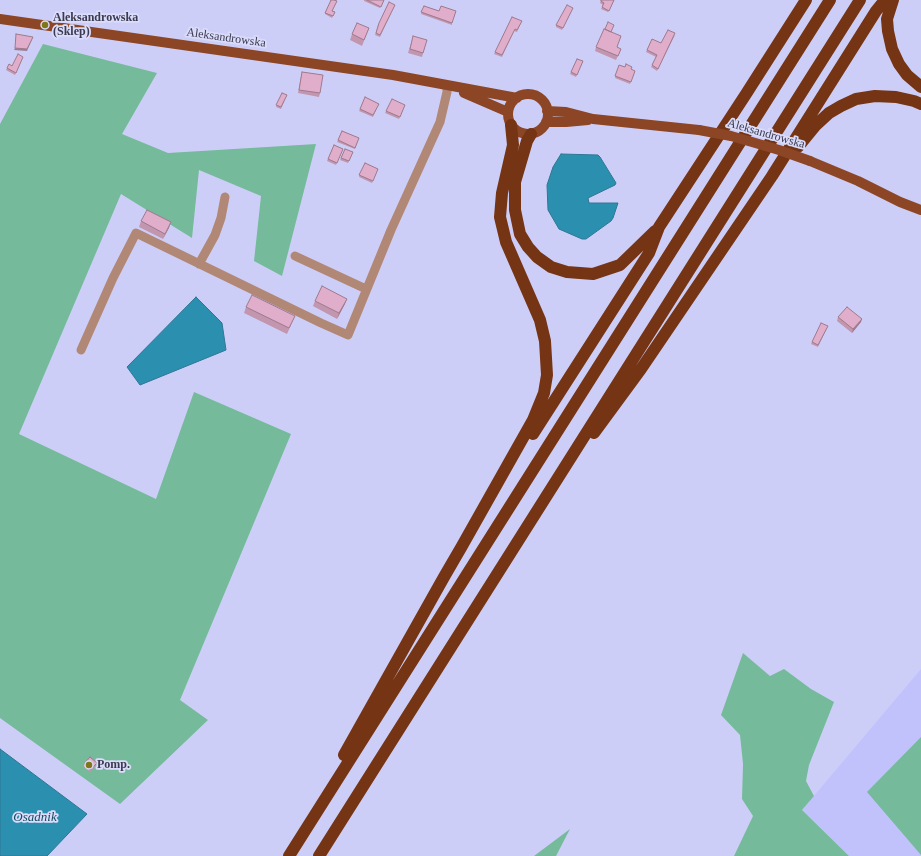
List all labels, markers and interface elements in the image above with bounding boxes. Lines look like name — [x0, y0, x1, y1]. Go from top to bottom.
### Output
place label: Aleksandrowska (Sklep) — [53, 11, 138, 39]
marker: Aleksandrowska (Sklep) — [40, 20, 50, 30]
street label: Aleksandrowska — [185, 25, 267, 51]
street label: Aleksandrowska — [726, 116, 806, 152]
place label: Pomp. — [97, 758, 130, 772]
marker: Pomp. — [84, 760, 94, 770]
water label: Osadnik — [13, 810, 57, 826]

